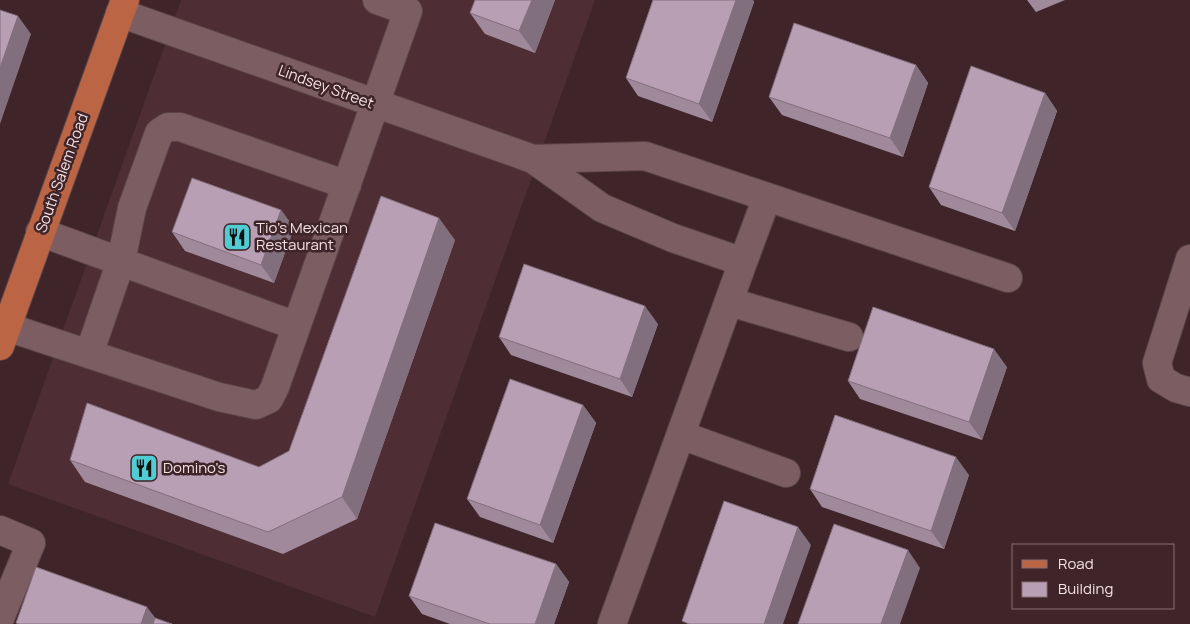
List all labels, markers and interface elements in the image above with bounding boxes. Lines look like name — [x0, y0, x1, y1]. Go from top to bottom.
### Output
street label: Lindsey Street — [275, 59, 377, 114]
street label: South Salem Road — [30, 110, 93, 236]
place label: Tio's Mexican Restaurant — [256, 217, 348, 255]
restaurant icon: Tio's Mexican Restaurant — [222, 222, 252, 252]
restaurant icon: Domino's — [129, 453, 159, 483]
place label: Domino's — [163, 457, 225, 478]
legend — [1012, 544, 1175, 609]
text: Road — [1058, 553, 1094, 574]
text: Building — [1058, 578, 1113, 599]

